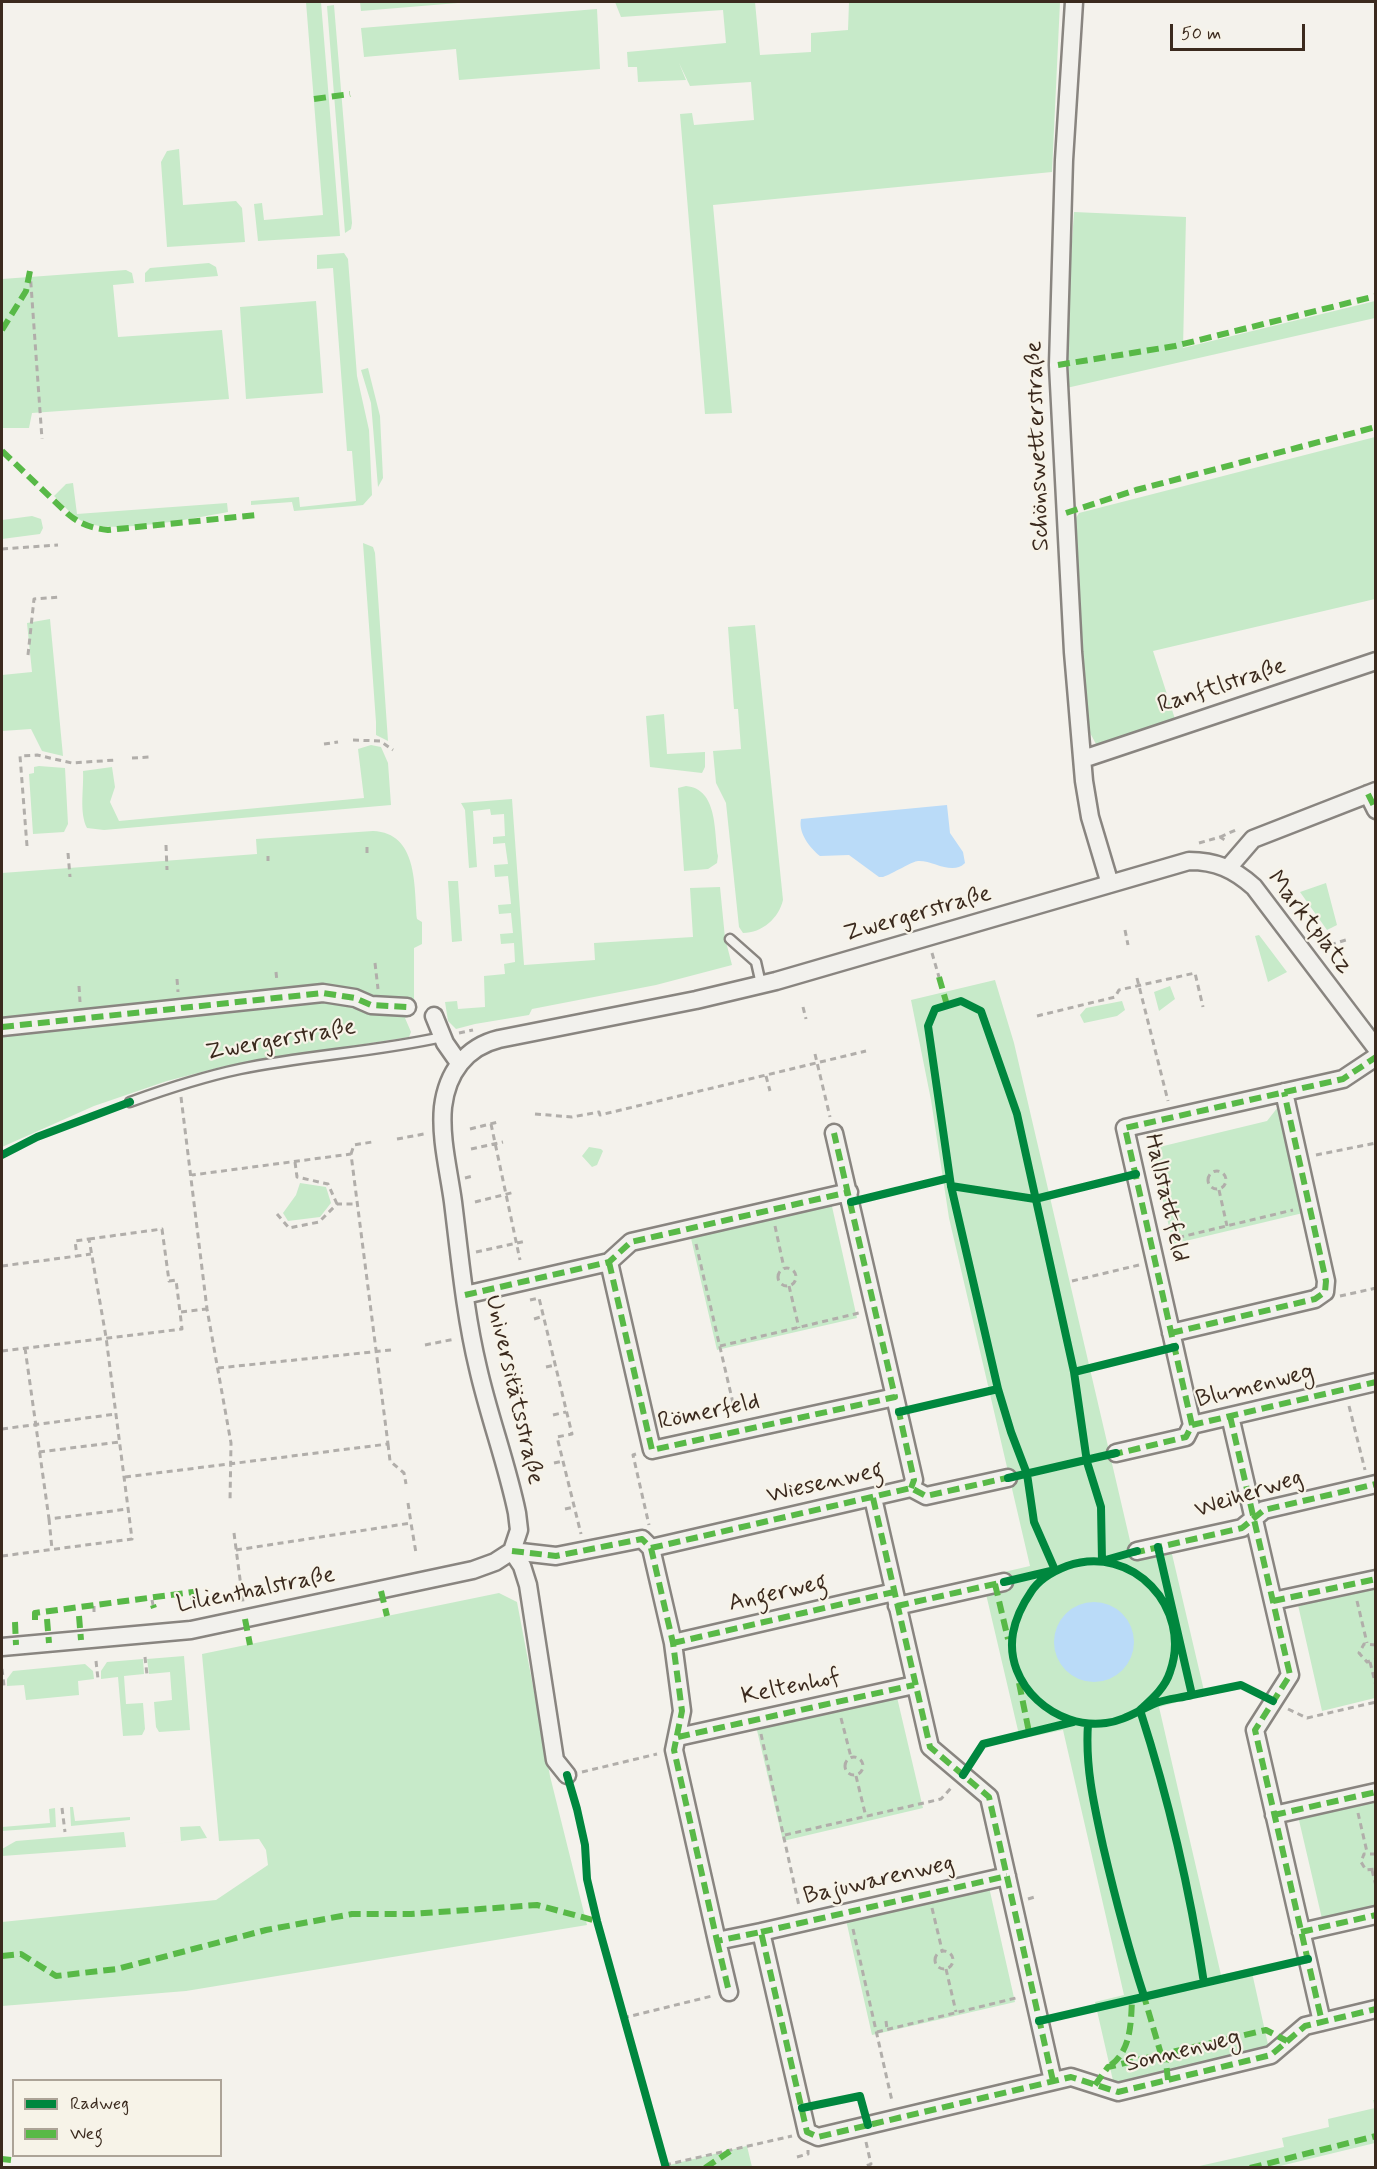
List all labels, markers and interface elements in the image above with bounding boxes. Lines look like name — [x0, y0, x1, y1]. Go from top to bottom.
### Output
scale bar — [1173, 12, 1308, 50]
text: 50 m — [1181, 22, 1221, 46]
street label: Schönswetterstraße — [1021, 340, 1057, 552]
street label: Ranftlstraße — [1154, 653, 1290, 721]
street label: Marktplatz — [1260, 866, 1358, 980]
street label: Zwergerstraße — [841, 880, 995, 950]
street label: Zwergerstraße — [204, 1014, 358, 1068]
street label: Hallstattfeld — [1136, 1131, 1194, 1265]
street label: Universitätsstraße — [477, 1292, 549, 1488]
street label: Blumenweg — [1193, 1358, 1317, 1416]
street label: Römerfeld — [656, 1388, 762, 1438]
street label: Wiesenweg — [764, 1457, 886, 1511]
street label: Weiherweg — [1191, 1464, 1307, 1526]
street label: Lilienthalstraße — [174, 1562, 338, 1620]
street label: Angerweg — [726, 1569, 830, 1619]
street label: Keltenhof — [739, 1663, 843, 1713]
street label: Bajuwarenweg — [801, 1850, 957, 1912]
street label: Sonnenweg — [1123, 2024, 1243, 2080]
legend — [12, 2079, 222, 2157]
text: Radweg — [70, 2092, 129, 2116]
text: Weg — [70, 2122, 103, 2146]

